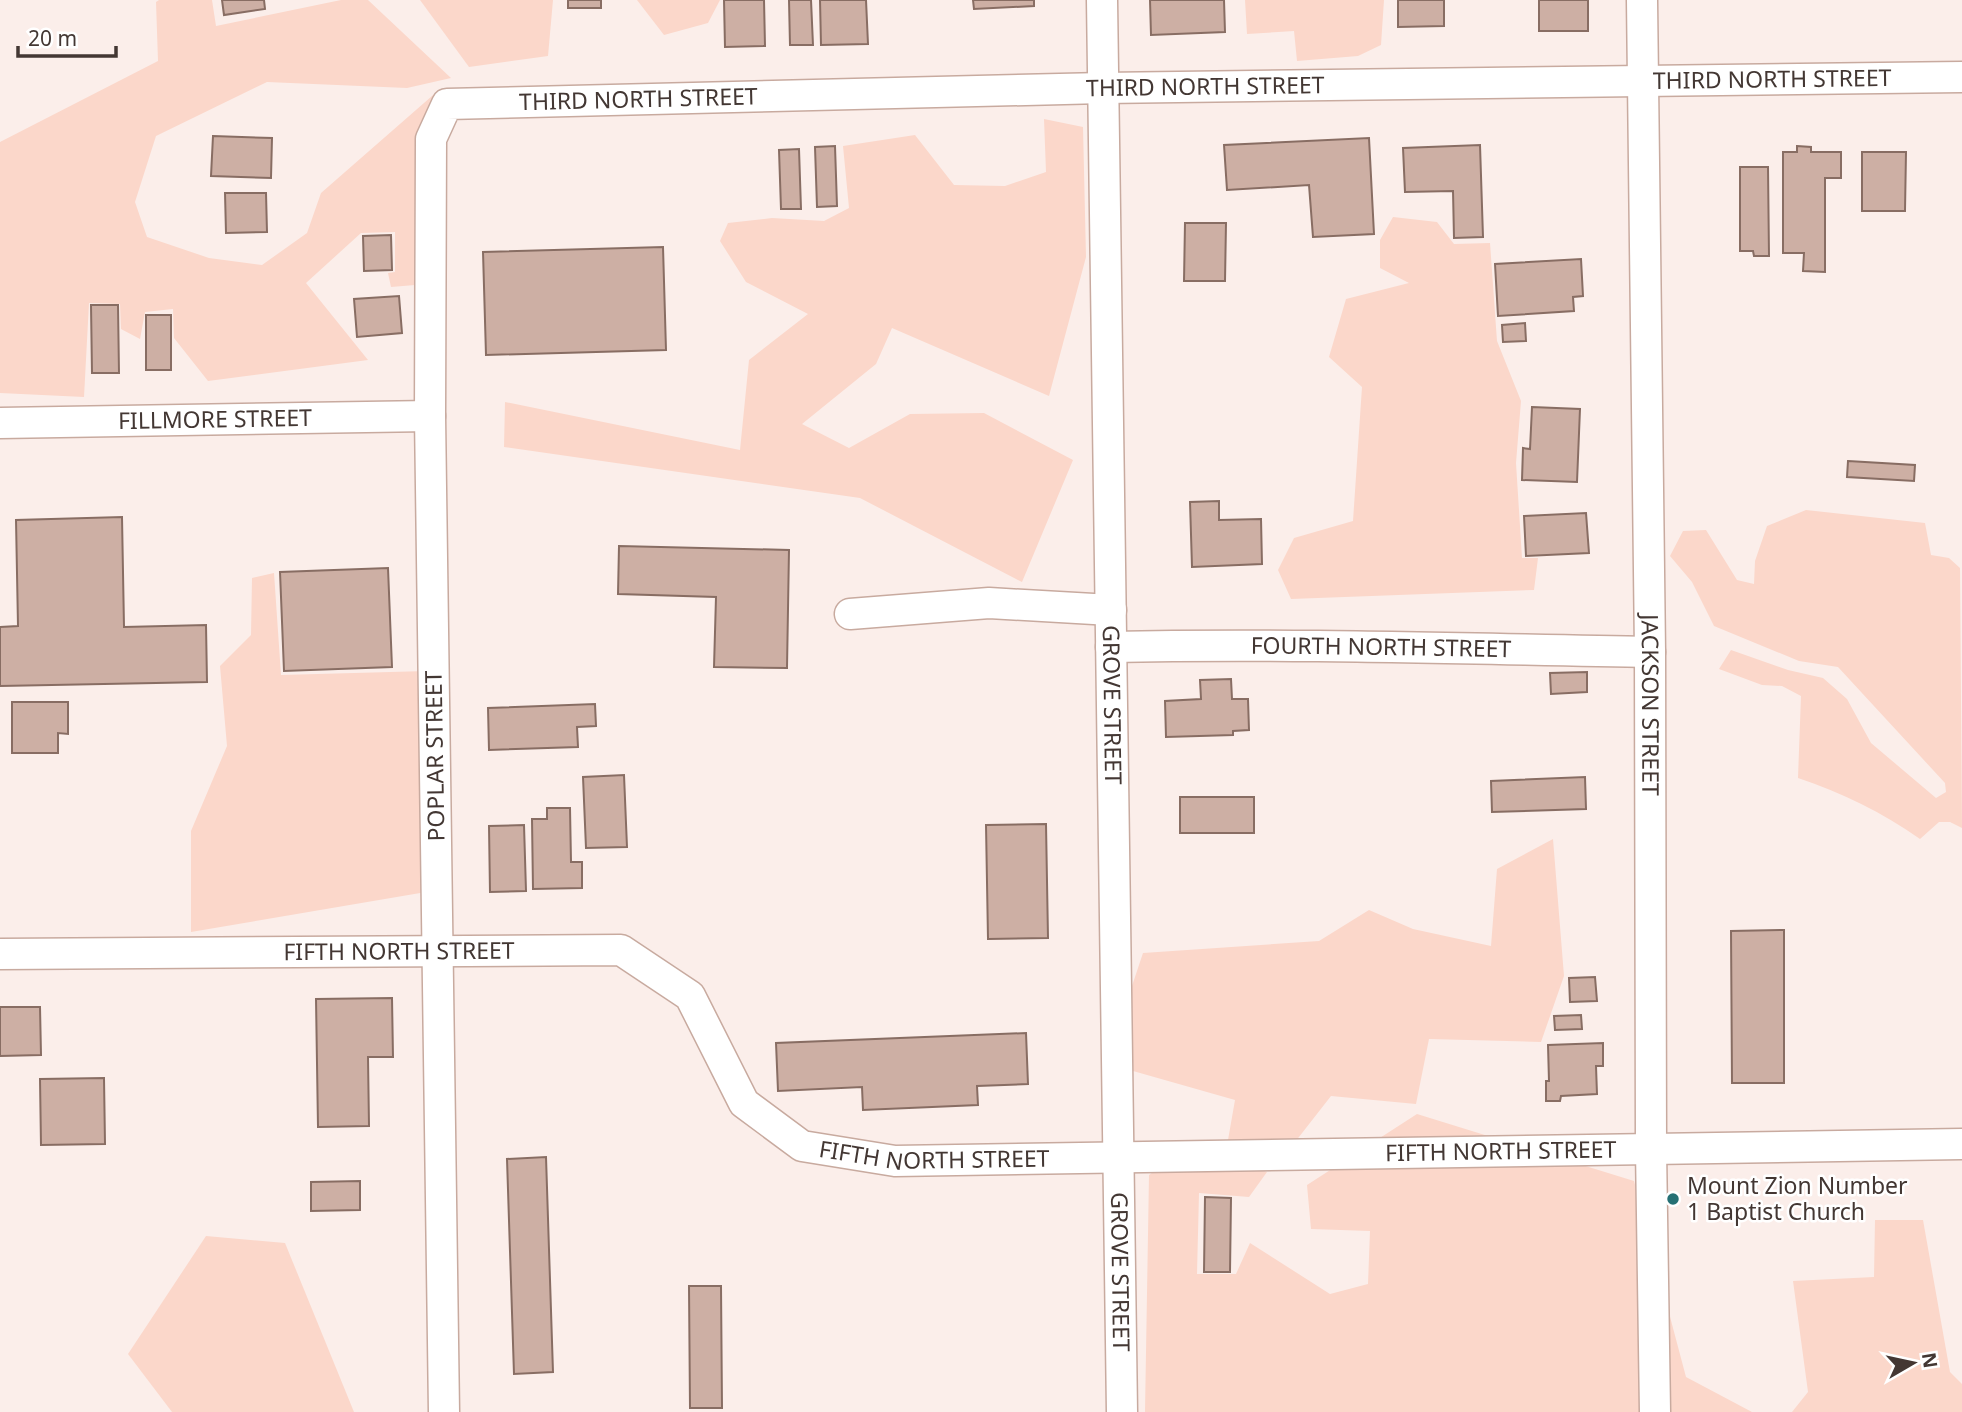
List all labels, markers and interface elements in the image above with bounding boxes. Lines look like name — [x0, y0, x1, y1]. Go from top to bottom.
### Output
scale bar — [18, 14, 116, 58]
text: 20 m — [28, 24, 77, 52]
street label: THIRD NORTH STREET — [1653, 61, 1892, 96]
street label: THIRD NORTH STREET — [1086, 68, 1325, 103]
street label: THIRD NORTH STREET — [519, 79, 758, 117]
street label: FILLMORE STREET — [118, 401, 312, 436]
street label: JACKSON STREET — [1635, 612, 1667, 796]
street label: GROVE STREET — [1096, 625, 1130, 785]
street label: FOURTH NORTH STREET — [1251, 629, 1512, 664]
street label: POPLAR STREET — [417, 670, 451, 842]
street label: FIFTH NORTH STREET — [283, 934, 515, 967]
street label: FIFTH NORTH STREET — [817, 1132, 1050, 1177]
street label: FIFTH NORTH STREET — [1385, 1133, 1617, 1168]
place label: Mount Zion Number 1 Baptist Church — [1687, 1169, 1908, 1227]
marker: Mount Zion Number 1 Baptist Church — [1665, 1191, 1681, 1207]
street label: GROVE STREET — [1104, 1192, 1138, 1352]
north arrow — [1878, 1328, 1948, 1398]
text: N — [1916, 1351, 1944, 1370]

